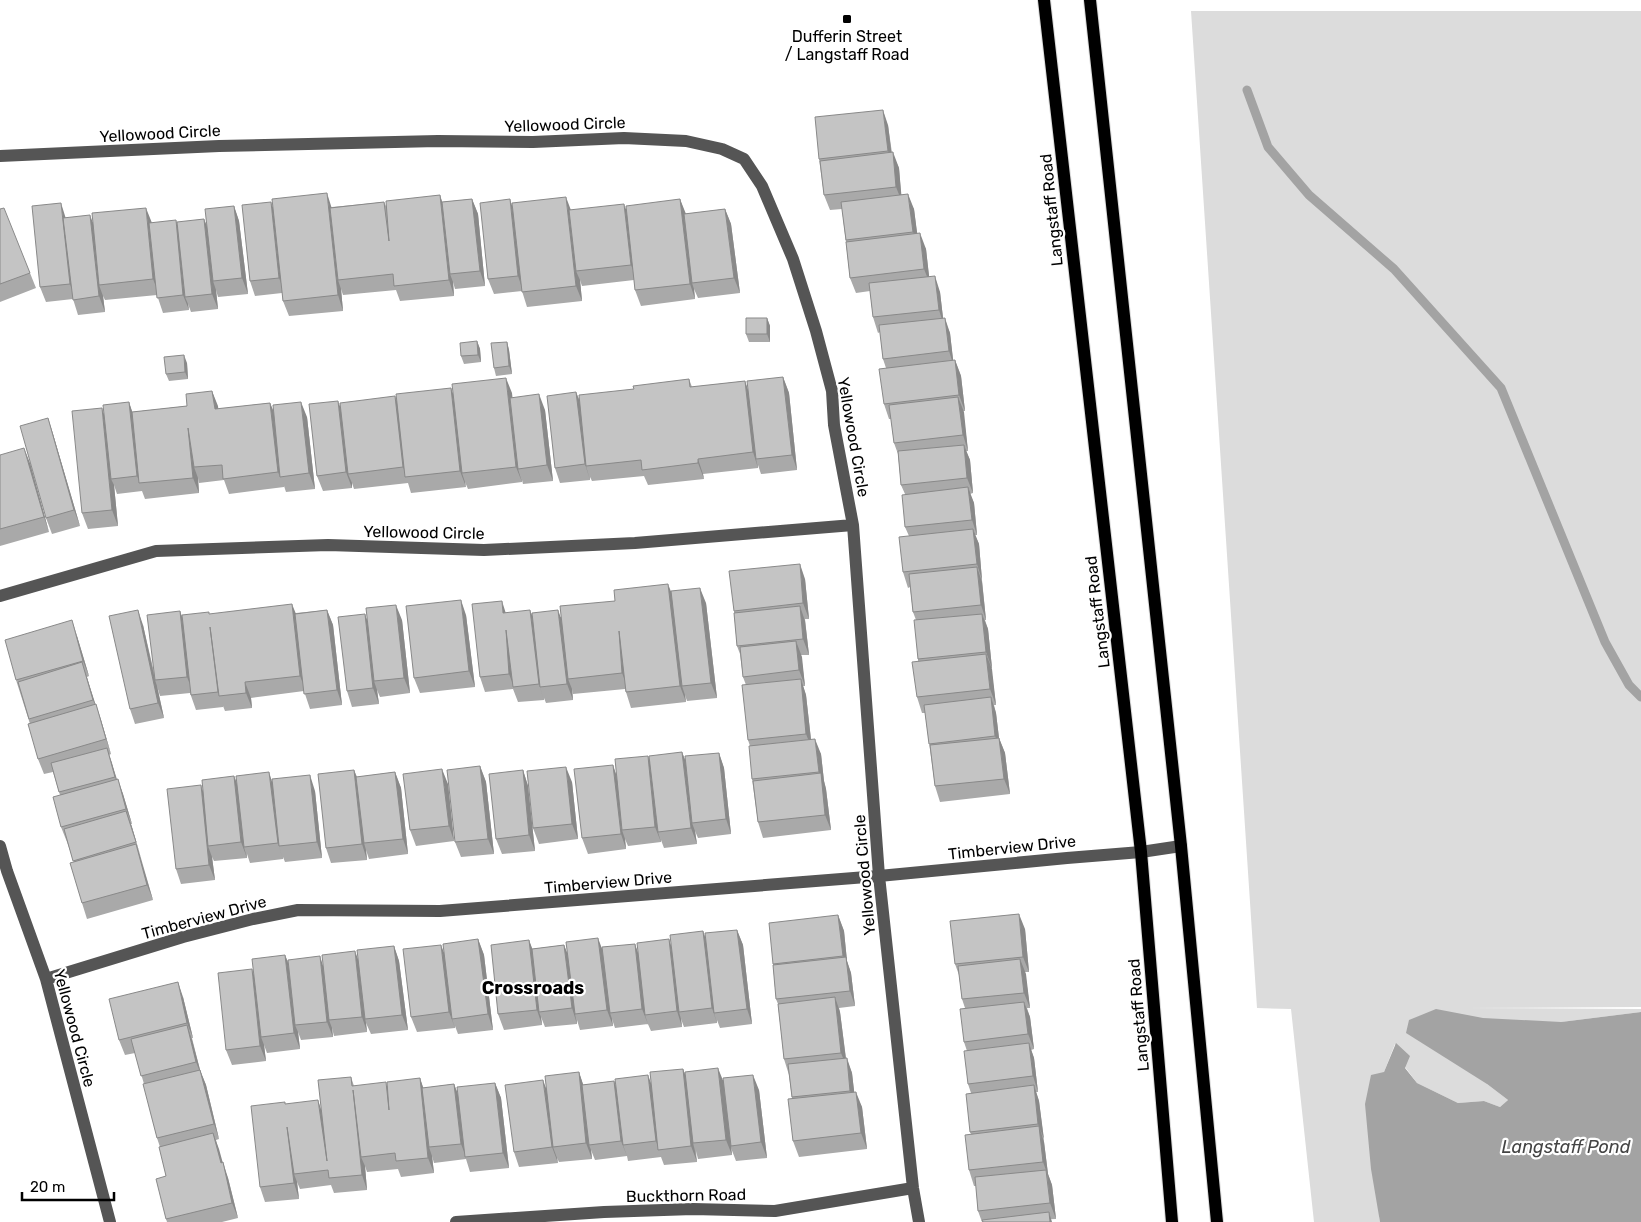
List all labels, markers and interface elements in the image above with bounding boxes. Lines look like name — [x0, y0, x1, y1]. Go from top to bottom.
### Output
marker: Dufferin Street / Langstaff Road — [841, 13, 853, 25]
place label: Dufferin Street / Langstaff Road — [785, 27, 909, 64]
street label: Yellowood Circle — [504, 113, 626, 136]
street label: Yellowood Circle — [99, 121, 221, 146]
street label: Langstaff Road — [1036, 153, 1067, 267]
street label: Yellowood Circle — [834, 376, 873, 498]
street label: Yellowood Circle — [363, 522, 485, 543]
street label: Langstaff Road — [1081, 555, 1114, 669]
street label: Yellowood Circle — [850, 814, 879, 936]
street label: Timberview Drive — [947, 831, 1077, 864]
street label: Timberview Drive — [543, 867, 673, 898]
street label: Timberview Drive — [140, 892, 269, 943]
street label: Langstaff Road — [1124, 958, 1153, 1072]
street label: Yellowood Circle — [50, 967, 99, 1089]
district label: Crossroads — [482, 977, 584, 999]
water label: Langstaff Pond — [1502, 1136, 1631, 1158]
scale bar — [22, 1170, 115, 1202]
text: 20 m — [30, 1178, 65, 1196]
street label: Buckthorn Road — [626, 1185, 746, 1206]

